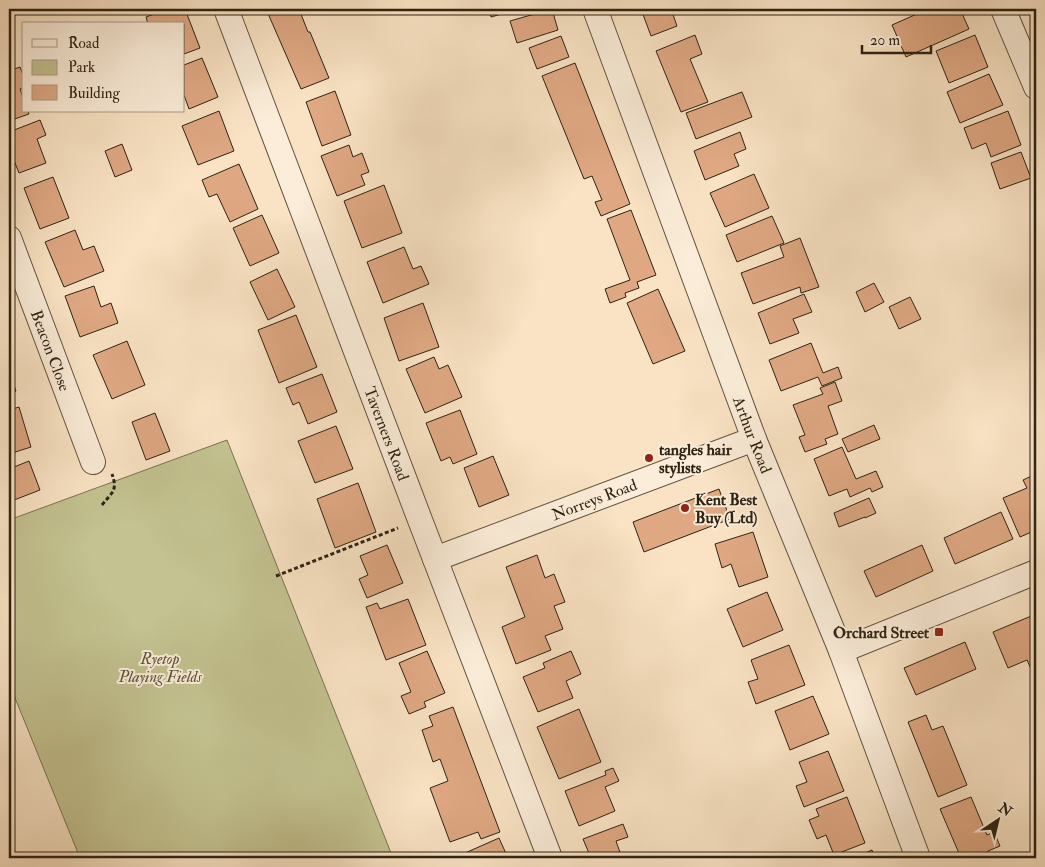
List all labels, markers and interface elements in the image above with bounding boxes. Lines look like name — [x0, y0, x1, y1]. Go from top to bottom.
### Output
legend — [22, 22, 185, 112]
scale bar — [862, 22, 931, 54]
text: 20 m — [870, 31, 900, 50]
text: Road — [68, 34, 100, 53]
text: Park — [68, 58, 95, 77]
text: Building — [68, 84, 120, 103]
street label: Beacon Close — [26, 307, 75, 394]
street label: Taverners Road — [359, 384, 413, 484]
street label: Arthur Road — [728, 393, 776, 477]
place label: tangles hair stylists — [659, 440, 733, 479]
marker: tangles hair stylists — [643, 452, 655, 464]
street label: Norreys Road — [549, 475, 640, 525]
place label: Kent Best Buy (Ltd) — [695, 490, 758, 529]
marker: Kent Best Buy (Ltd) — [679, 502, 691, 514]
place label: Orchard Street — [833, 623, 930, 643]
marker: Orchard Street — [933, 626, 945, 638]
park label: Ryetop Playing Fields — [117, 649, 202, 687]
north arrow — [972, 794, 1022, 844]
text: N — [994, 799, 1016, 821]

